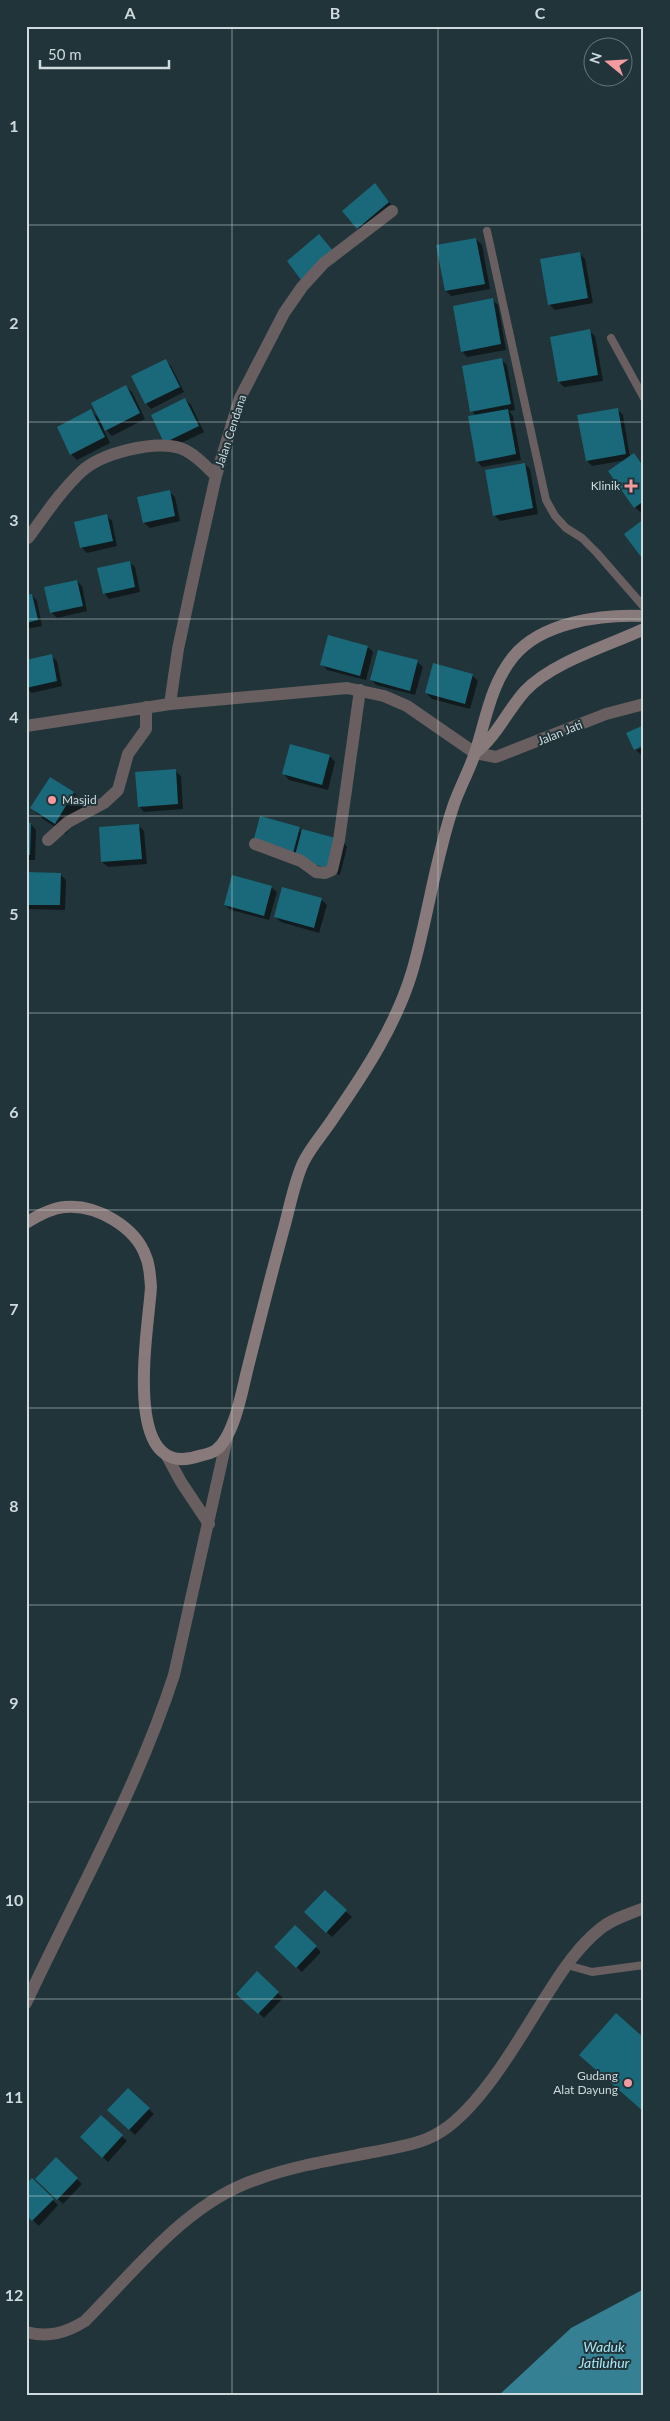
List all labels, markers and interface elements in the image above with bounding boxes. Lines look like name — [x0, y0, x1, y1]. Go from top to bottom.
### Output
text: A — [123, 3, 136, 22]
text: B — [330, 3, 340, 22]
text: C — [535, 3, 546, 22]
scale bar — [40, 38, 169, 70]
north arrow — [582, 38, 632, 88]
text: 50 m — [48, 45, 82, 63]
text: N — [585, 50, 605, 66]
text: 1 — [9, 116, 19, 135]
text: 2 — [9, 313, 19, 332]
street label: Jalan Cendana — [212, 393, 249, 469]
place label: Klinik — [591, 478, 621, 493]
marker: Klinik — [624, 479, 638, 493]
text: 3 — [9, 510, 19, 529]
text: 4 — [9, 707, 19, 726]
street label: Jalan Jati — [535, 717, 584, 748]
place label: Masjid — [62, 792, 97, 807]
marker: Masjid — [46, 794, 58, 806]
text: 5 — [9, 904, 19, 923]
text: 6 — [9, 1102, 19, 1121]
text: 7 — [9, 1299, 19, 1318]
text: 8 — [9, 1496, 19, 1515]
text: 9 — [9, 1693, 19, 1712]
text: 10 — [5, 1890, 23, 1909]
place label: Gudang Alat Dayung — [553, 2068, 618, 2097]
marker: Gudang Alat Dayung — [622, 2077, 634, 2089]
text: 11 — [5, 2087, 23, 2106]
text: 12 — [5, 2285, 23, 2304]
water label: Waduk Jatiluhur — [578, 2338, 630, 2371]

